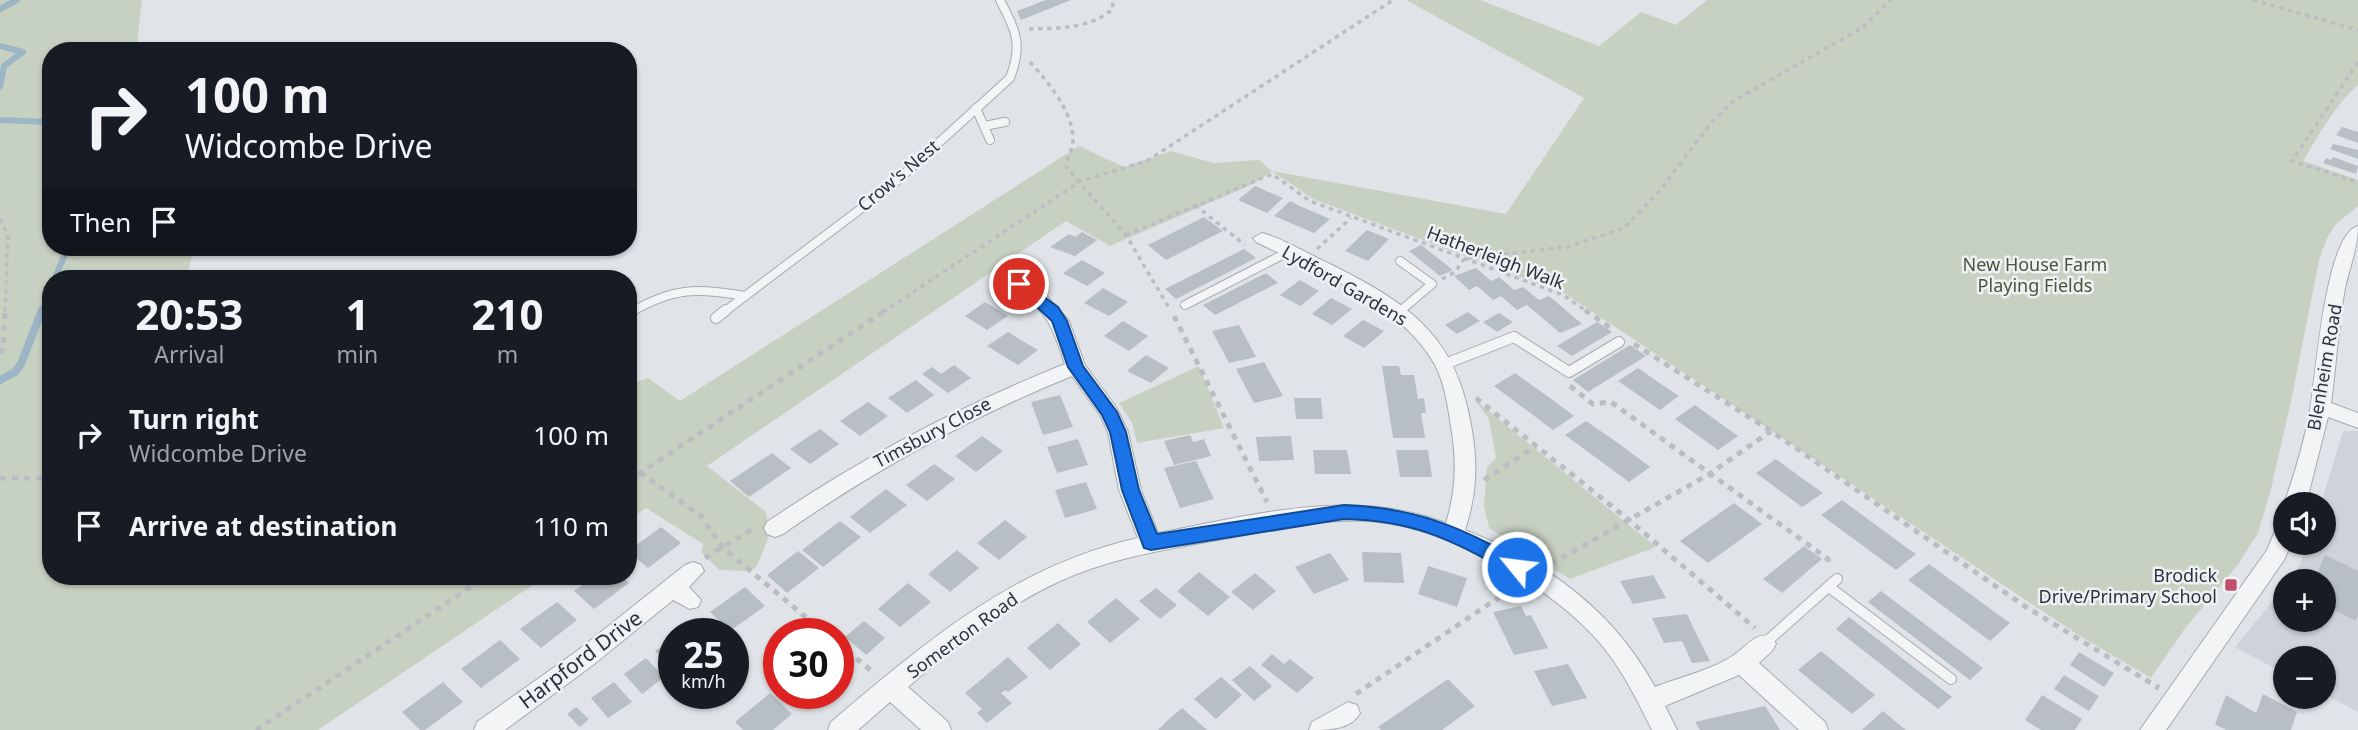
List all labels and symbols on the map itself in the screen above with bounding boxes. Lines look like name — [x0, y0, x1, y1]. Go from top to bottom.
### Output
street label: Crow's Nest — [852, 133, 944, 216]
street label: Hatherleigh Walk — [1424, 220, 1569, 294]
street label: Lydford Gardens — [1278, 239, 1412, 331]
park label: New House Farm Playing Fields — [1963, 252, 2107, 297]
pin — [989, 254, 1049, 314]
street label: Blenheim Road — [2301, 302, 2347, 432]
street label: Timsbury Close — [869, 391, 995, 473]
position arrow — [1480, 530, 1554, 604]
place label: Brodick Drive/Primary School — [2039, 563, 2217, 608]
marker: Brodick Drive/Primary School — [2223, 577, 2239, 593]
street label: Somerton Road — [902, 587, 1022, 683]
street label: Harpford Drive — [513, 603, 647, 715]
speed limit sign: 30 — [763, 618, 854, 709]

